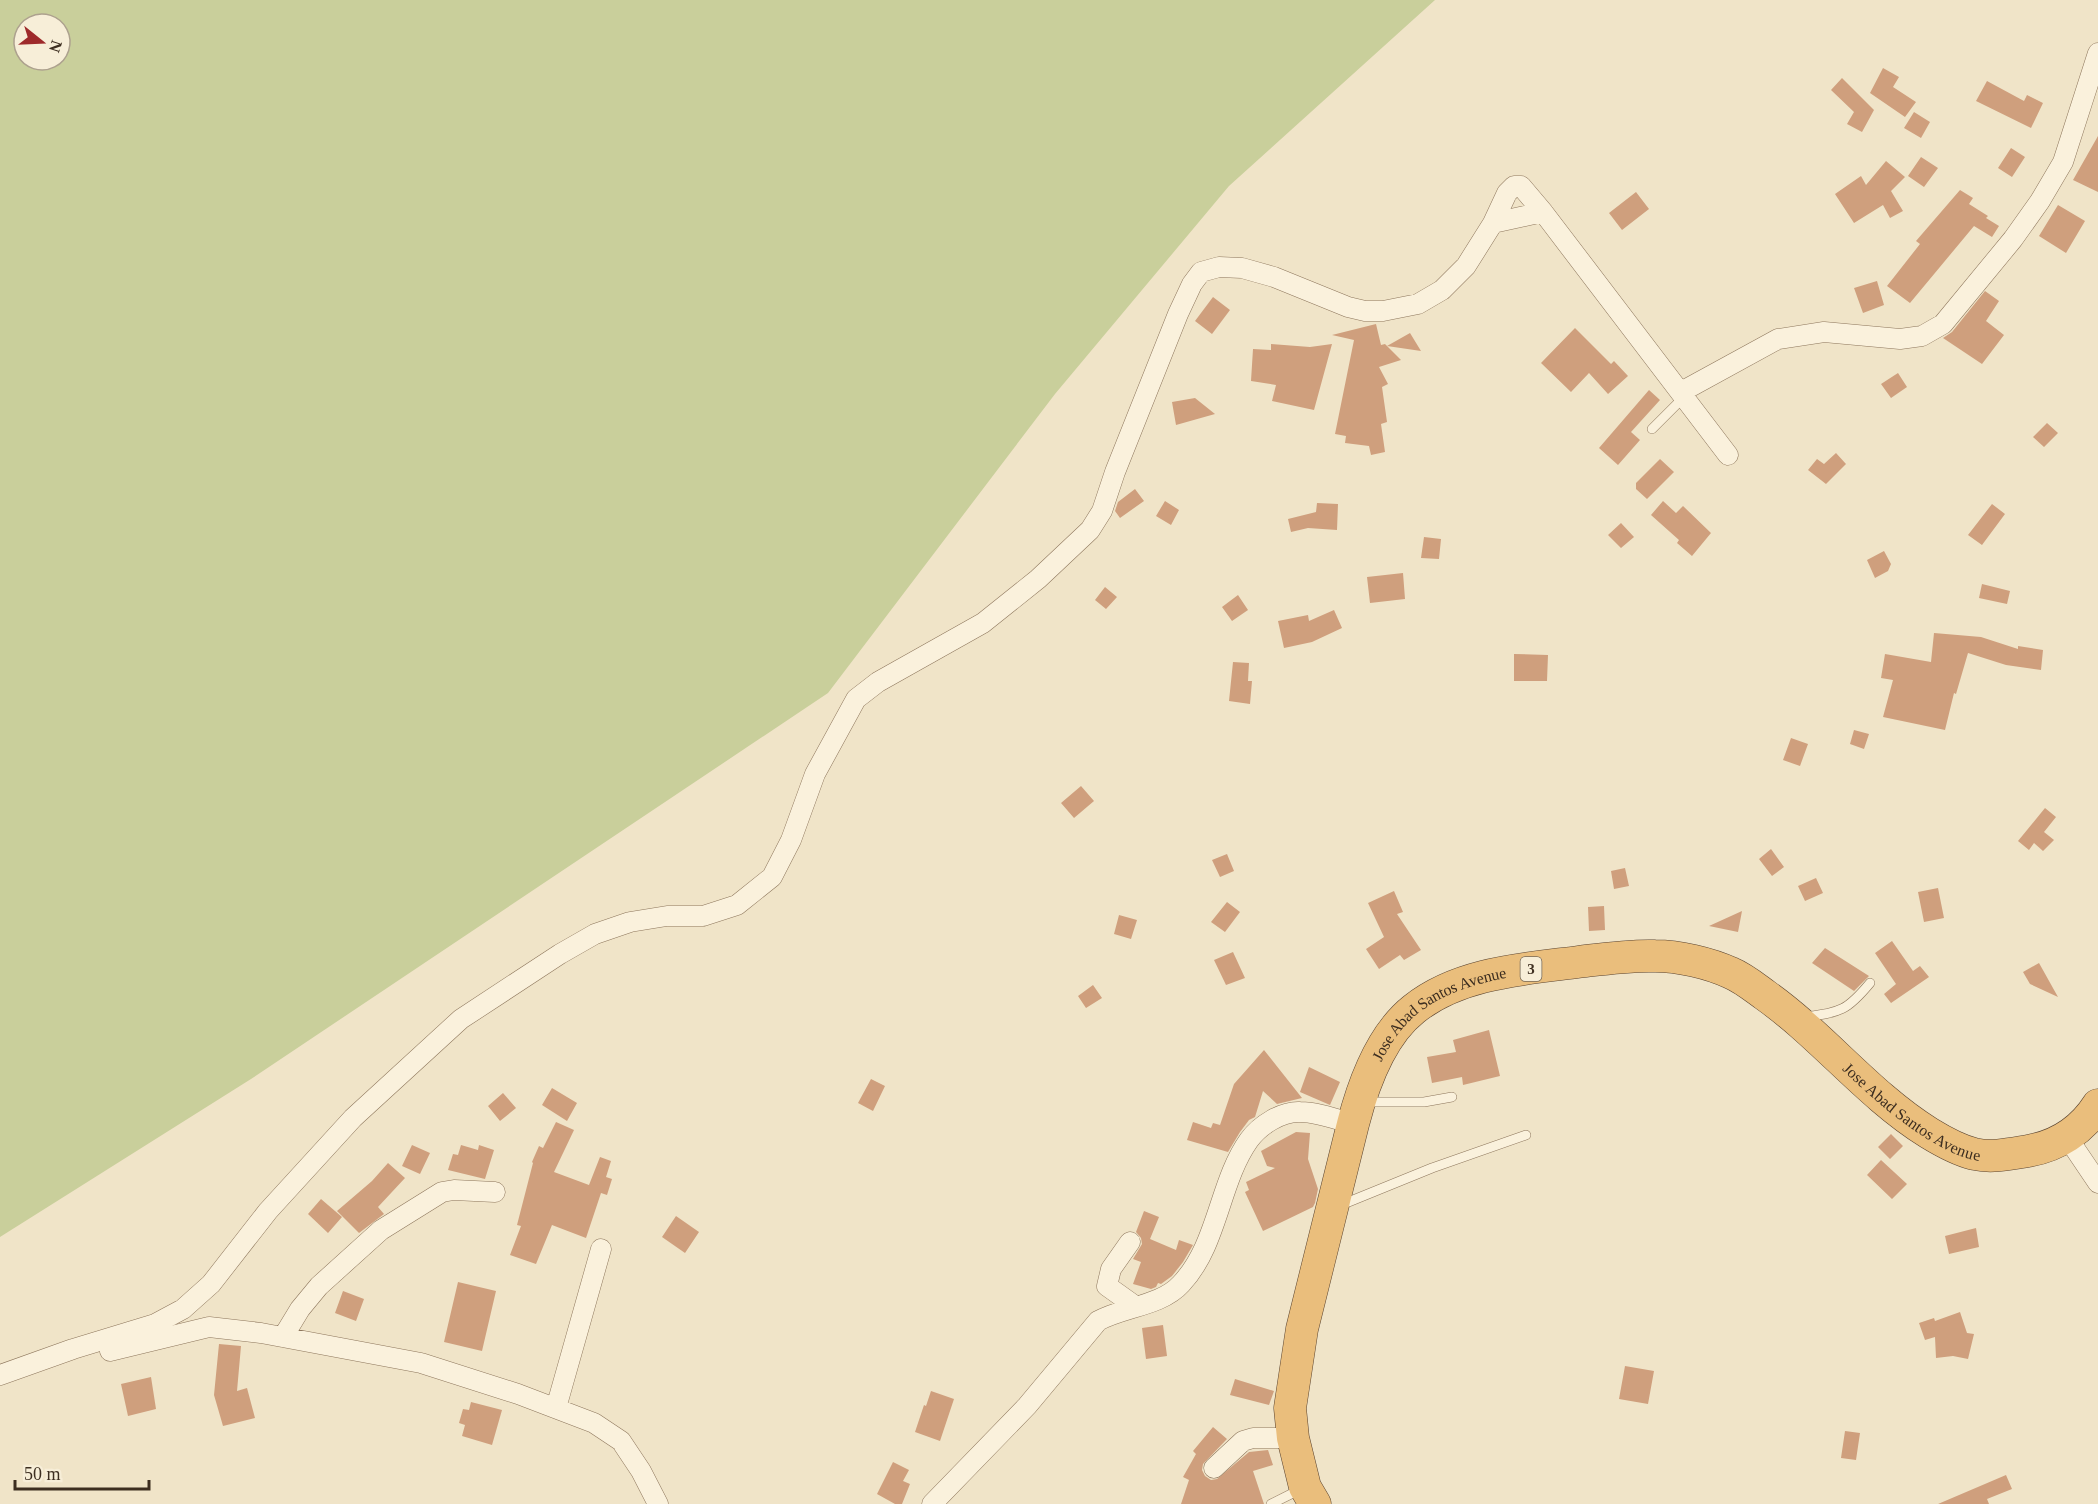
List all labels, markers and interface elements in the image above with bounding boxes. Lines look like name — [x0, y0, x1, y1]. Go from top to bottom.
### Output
north arrow — [12, 12, 72, 72]
text: N — [46, 38, 66, 55]
road number: 3 — [1520, 957, 1541, 981]
street label: Jose Abad Santos Avenue — [1368, 963, 1508, 1063]
street label: Jose Abad Santos Avenue — [1840, 1059, 1982, 1164]
scale bar — [15, 1453, 148, 1491]
text: 50 m — [24, 1464, 61, 1484]

